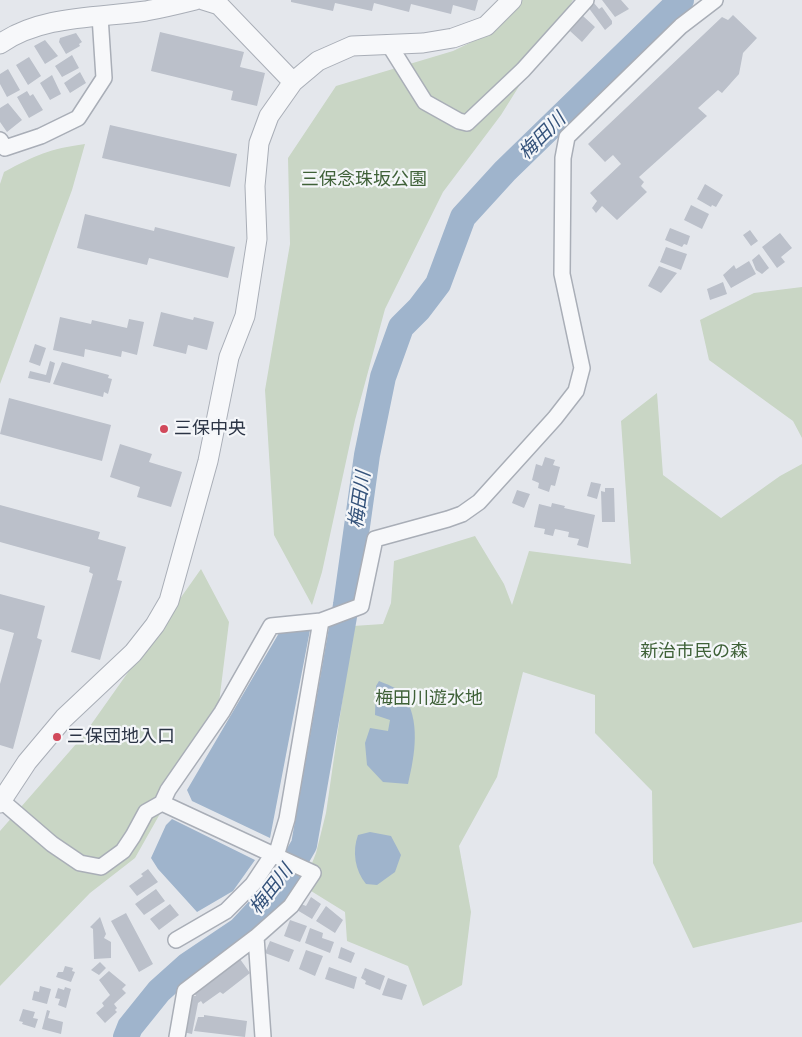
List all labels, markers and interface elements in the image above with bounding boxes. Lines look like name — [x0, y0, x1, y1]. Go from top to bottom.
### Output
water label: 梅田川 — [515, 109, 571, 165]
park label: 三保念珠坂公園 — [301, 169, 427, 191]
place label: 三保中央 — [174, 418, 246, 440]
marker: 三保中央 — [158, 423, 170, 435]
water label: 梅田川 — [346, 470, 376, 530]
park label: 新治市民の森 — [640, 641, 748, 663]
park label: 梅田川遊水地 — [375, 688, 483, 710]
place label: 三保団地入口 — [67, 726, 175, 748]
marker: 三保団地入口 — [51, 731, 63, 743]
water label: 梅田川 — [245, 861, 299, 919]

